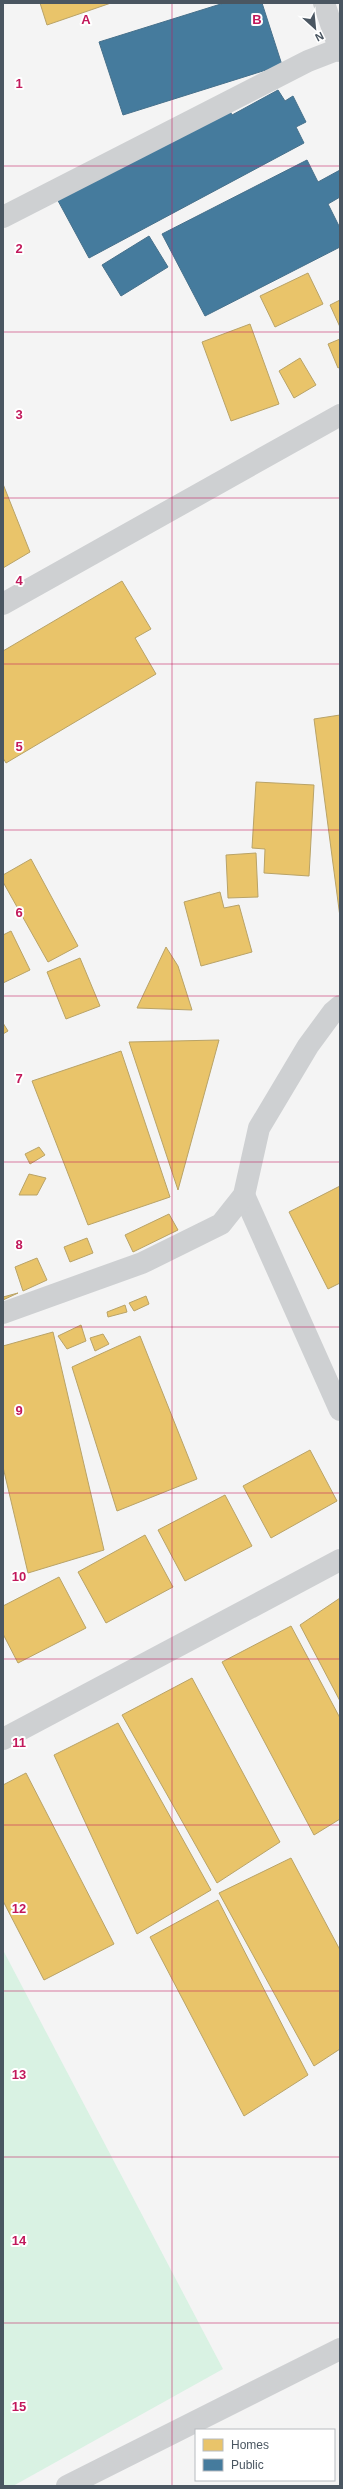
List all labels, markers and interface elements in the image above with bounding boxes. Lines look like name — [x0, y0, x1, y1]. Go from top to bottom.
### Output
north arrow — [295, 8, 335, 48]
text: A — [81, 12, 91, 27]
text: B — [252, 12, 262, 27]
text: N — [313, 30, 326, 44]
text: 1 — [15, 76, 23, 91]
text: 2 — [15, 241, 23, 256]
text: 3 — [15, 407, 23, 422]
text: 4 — [15, 573, 23, 588]
text: 5 — [15, 739, 23, 754]
text: 6 — [15, 905, 23, 920]
text: 7 — [15, 1071, 23, 1086]
text: 8 — [15, 1237, 23, 1252]
text: 9 — [15, 1403, 23, 1418]
text: 10 — [12, 1569, 26, 1584]
text: 11 — [12, 1735, 26, 1750]
text: 12 — [12, 1901, 26, 1916]
text: 13 — [12, 2067, 26, 2082]
text: 14 — [12, 2233, 27, 2248]
text: 15 — [12, 2399, 26, 2414]
legend — [195, 2429, 335, 2481]
text: Homes — [231, 2438, 269, 2452]
text: Public — [231, 2458, 264, 2472]

